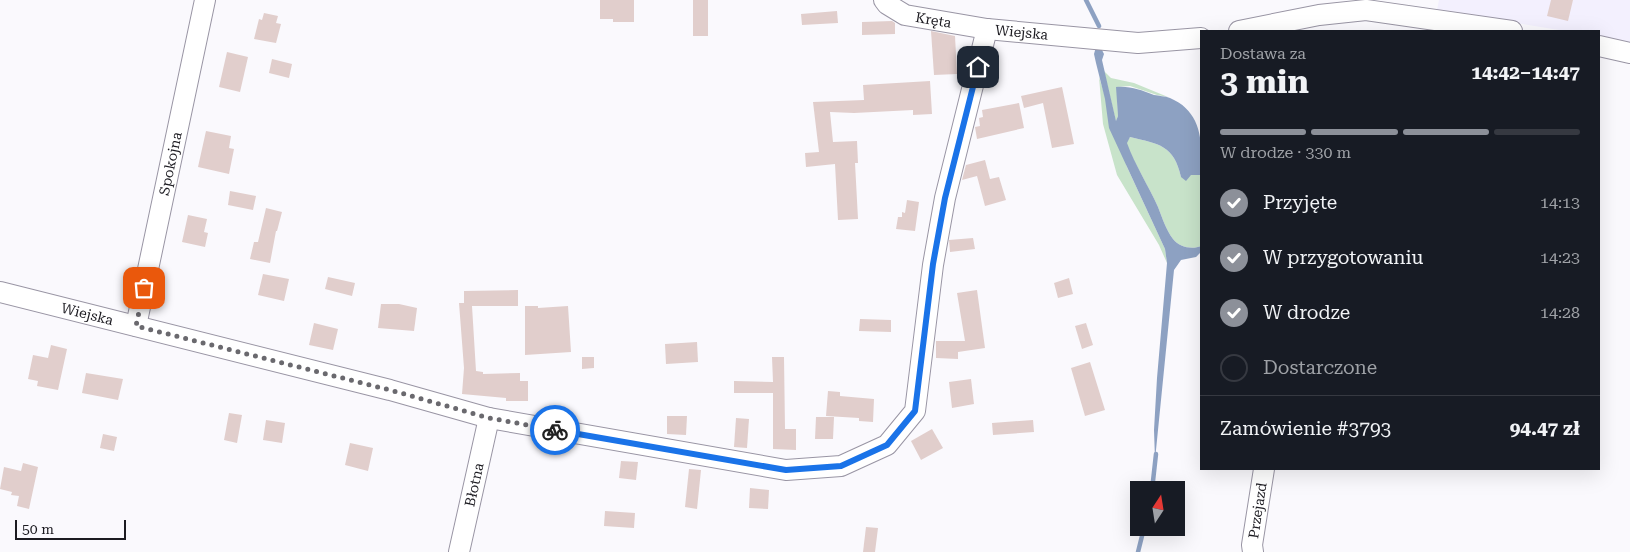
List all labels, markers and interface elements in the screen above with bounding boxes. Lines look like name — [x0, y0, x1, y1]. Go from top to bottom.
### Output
street label: Kręta — [914, 9, 953, 31]
street label: Wiejska — [994, 22, 1049, 43]
text: Dostawa za — [1220, 44, 1306, 63]
pin — [957, 46, 999, 88]
icon: home — [964, 53, 992, 81]
text: 14:42–14:47 — [1471, 61, 1580, 84]
text: 3 min — [1220, 63, 1309, 101]
street label: Spokojna — [156, 130, 185, 197]
text: W drodze · 330 m — [1220, 143, 1351, 162]
icon: check — [1220, 189, 1248, 217]
text: Przyjęte — [1263, 191, 1337, 214]
text: 14:13 — [1540, 193, 1580, 212]
icon: check — [1220, 244, 1248, 272]
text: W przygotowaniu — [1263, 246, 1423, 269]
text: 14:23 — [1540, 248, 1580, 267]
pin — [123, 267, 165, 309]
icon: bag — [130, 274, 158, 302]
icon: check — [1220, 299, 1248, 327]
street label: Wiejska — [60, 300, 115, 328]
text: W drodze — [1263, 301, 1350, 324]
text: 14:28 — [1540, 303, 1580, 322]
text: Dostarczone — [1263, 356, 1377, 379]
courier — [530, 405, 580, 455]
icon: bike — [541, 416, 569, 444]
text: Zamówienie #3793 — [1220, 417, 1391, 440]
text: 94.47 zł — [1510, 417, 1580, 440]
street label: Błotna — [461, 461, 487, 508]
north arrow — [1130, 481, 1185, 536]
map controls — [1130, 481, 1185, 536]
street label: Przejazd — [1245, 481, 1270, 540]
scale bar — [15, 517, 126, 540]
text: 50 m — [22, 521, 54, 537]

